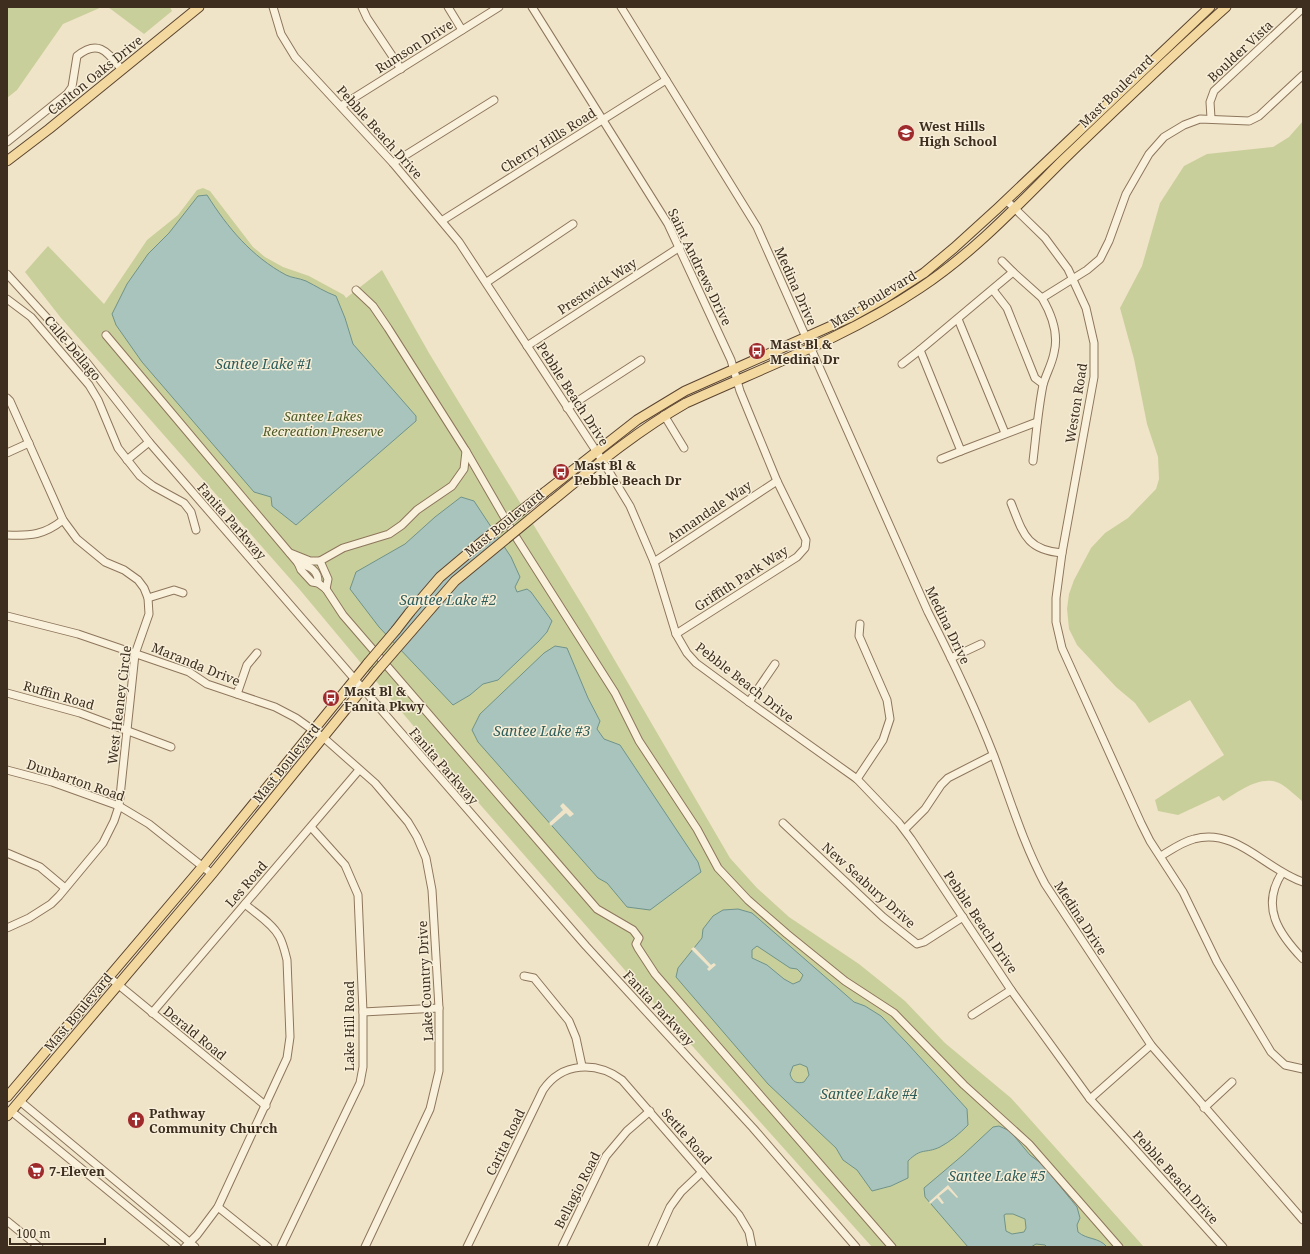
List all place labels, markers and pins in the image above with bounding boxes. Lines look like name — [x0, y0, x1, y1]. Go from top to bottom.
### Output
place label: West Hills High School — [919, 117, 998, 150]
school or university icon: West Hills High School — [896, 123, 916, 143]
place label: Mast Bl & Medina Dr — [770, 335, 840, 368]
bus stop icon: Mast Bl & Medina Dr — [747, 341, 767, 361]
place label: Mast Bl & Pebble Beach Dr — [574, 456, 682, 489]
bus stop icon: Mast Bl & Pebble Beach Dr — [551, 462, 571, 482]
place label: Mast Bl & Fanita Pkwy — [344, 682, 425, 715]
bus stop icon: Mast Bl & Fanita Pkwy — [321, 688, 341, 708]
place label: Pathway Community Church — [149, 1104, 278, 1137]
church icon: Pathway Community Church — [126, 1110, 146, 1130]
supermarket icon: 7-Eleven — [26, 1161, 46, 1181]
place label: 7-Eleven — [49, 1162, 105, 1180]

